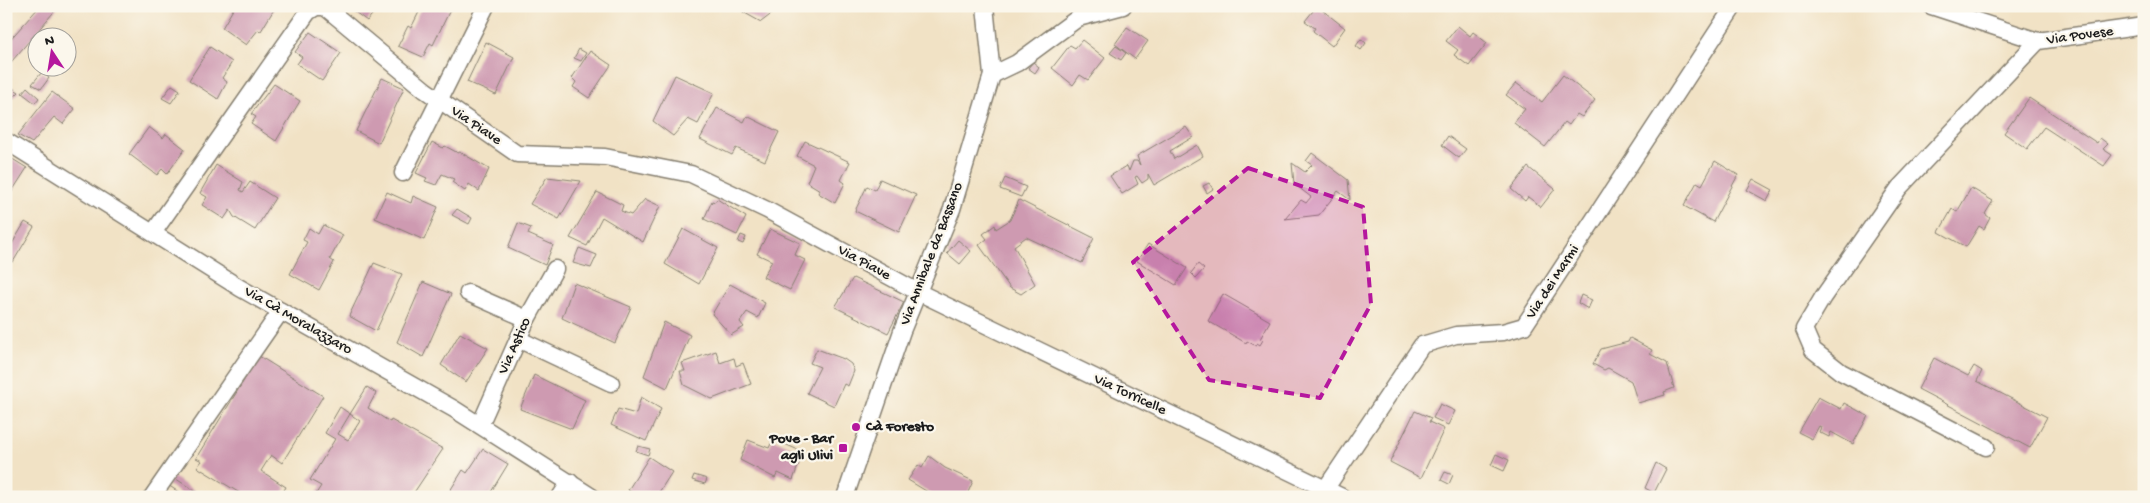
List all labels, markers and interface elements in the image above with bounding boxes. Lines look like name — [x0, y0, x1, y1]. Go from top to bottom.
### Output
street label: Via Povese — [2045, 22, 2115, 50]
north arrow — [28, 28, 78, 78]
text: N — [44, 32, 56, 51]
street label: Via Piave — [446, 102, 505, 150]
street label: Via Annibale da Bassano — [896, 180, 968, 329]
street label: Via Piave — [834, 241, 894, 285]
street label: Via dei Marmi — [1522, 242, 1584, 323]
street label: Via Cà Moralazzaro — [240, 282, 355, 359]
street label: Via Astico — [494, 315, 536, 378]
street label: Via Torricelle — [1090, 370, 1169, 420]
place label: Cà Foresto — [865, 418, 934, 436]
marker: Cà Foresto — [850, 421, 862, 433]
place label: Pove - Bar agli Ulivi — [768, 430, 835, 465]
marker: Pove - Bar agli Ulivi — [837, 442, 849, 454]

